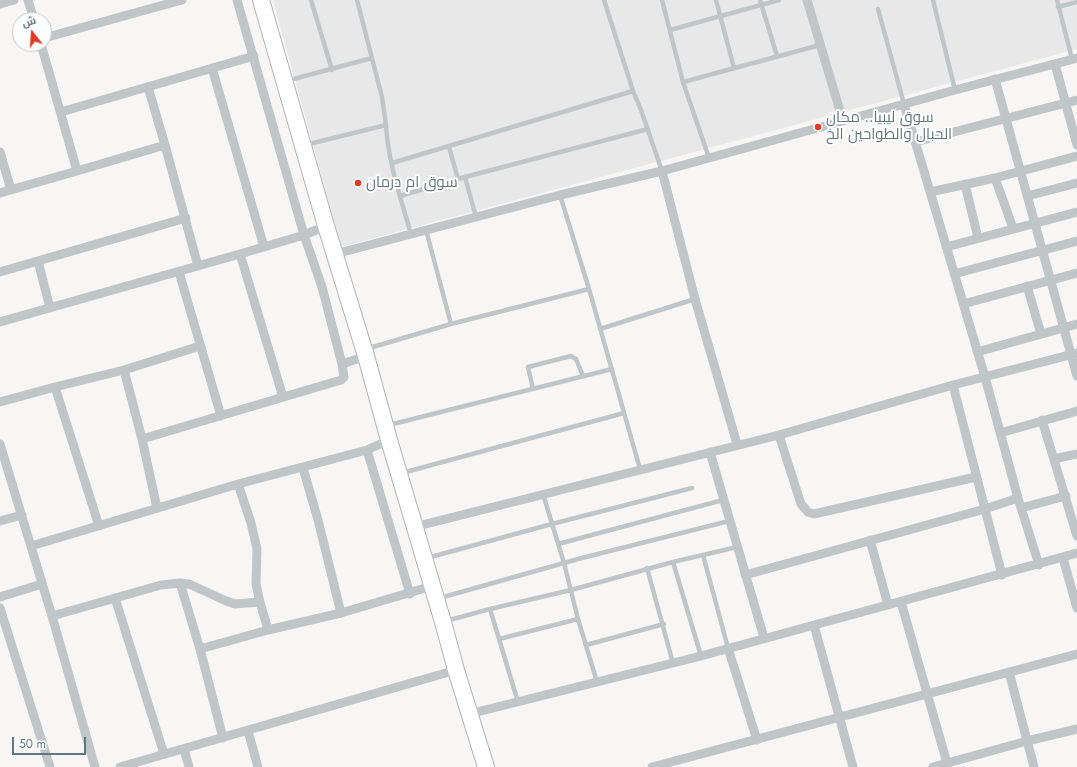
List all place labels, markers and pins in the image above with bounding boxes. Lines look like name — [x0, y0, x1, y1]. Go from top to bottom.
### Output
place label: سوق ليبيا.. مكان الحبال والطواحين الخ — [826, 109, 952, 144]
marker: سوق ليبيا.. مكان الحبال والطواحين الخ — [813, 122, 823, 132]
place label: سوق ام درمان — [366, 174, 458, 192]
marker: سوق ام درمان — [353, 178, 363, 188]

